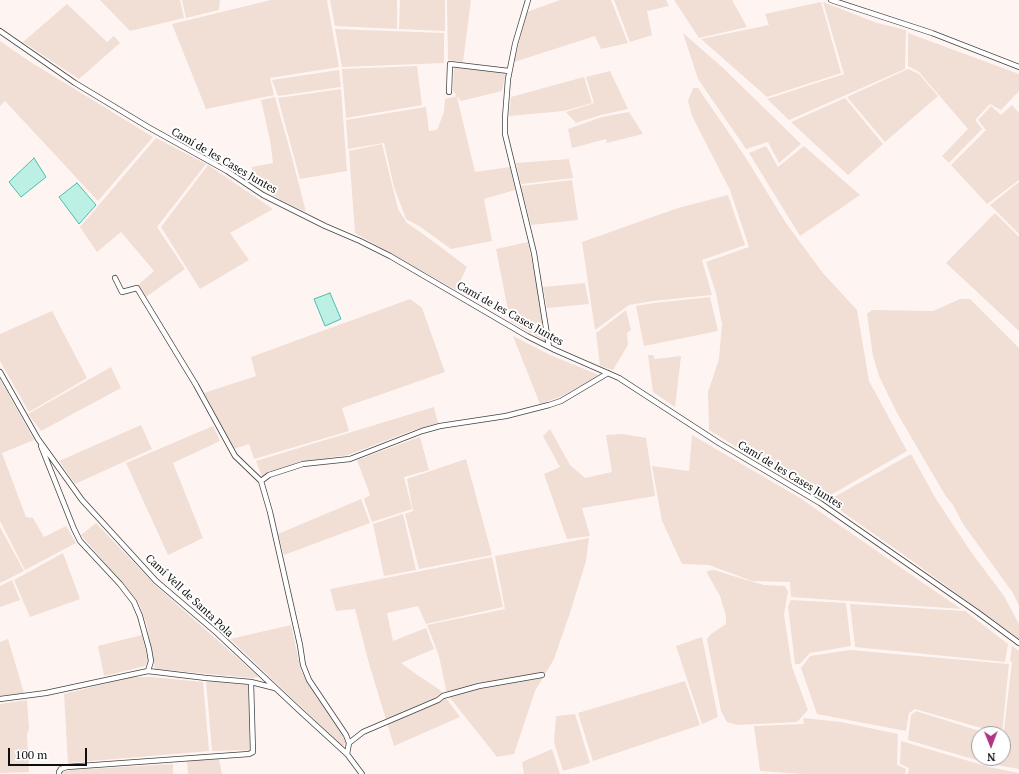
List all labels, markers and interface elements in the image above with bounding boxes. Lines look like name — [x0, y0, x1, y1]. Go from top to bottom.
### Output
street label: Camí de les Cases Juntes — [169, 125, 279, 197]
street label: Camí de les Cases Juntes — [454, 279, 566, 349]
street label: Camí de les Cases Juntes — [735, 438, 845, 512]
street label: Camí Vell de Santa Pola — [142, 552, 236, 640]
north arrow — [971, 726, 1011, 766]
scale bar — [10, 740, 89, 766]
text: 100 m — [15, 747, 47, 762]
text: N — [987, 750, 995, 764]

